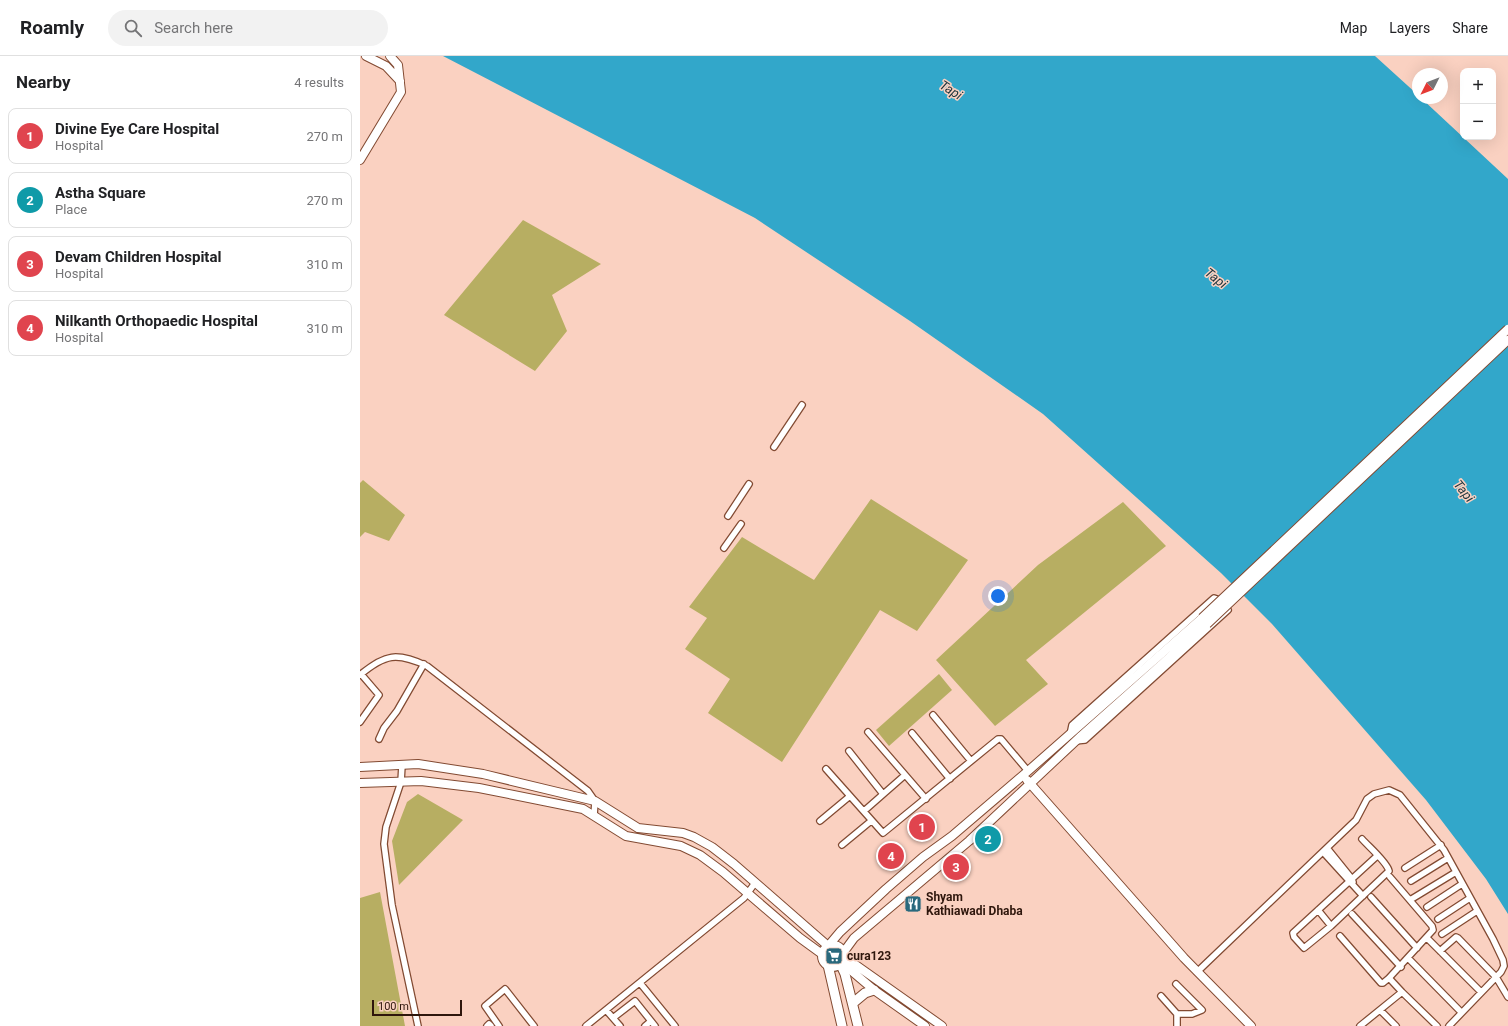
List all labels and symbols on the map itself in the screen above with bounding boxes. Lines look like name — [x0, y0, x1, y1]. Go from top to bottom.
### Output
north arrow — [1412, 68, 1448, 104]
water label: Tapi — [937, 77, 966, 103]
water label: Tapi — [1202, 265, 1231, 292]
water label: Tapi — [1451, 477, 1478, 506]
your location — [988, 586, 1008, 606]
pin: 1 — [909, 812, 935, 842]
pin: 2 — [975, 824, 1001, 854]
pin: 4 — [878, 841, 904, 871]
pin: 3 — [943, 852, 969, 882]
place label: Shyam Kathiawadi Dhaba — [926, 890, 1023, 918]
restaurant icon: Shyam Kathiawadi Dhaba — [903, 894, 923, 914]
supermarket icon: cura123 — [824, 946, 844, 966]
place label: cura123 — [847, 949, 891, 963]
scale bar — [372, 998, 462, 1017]

